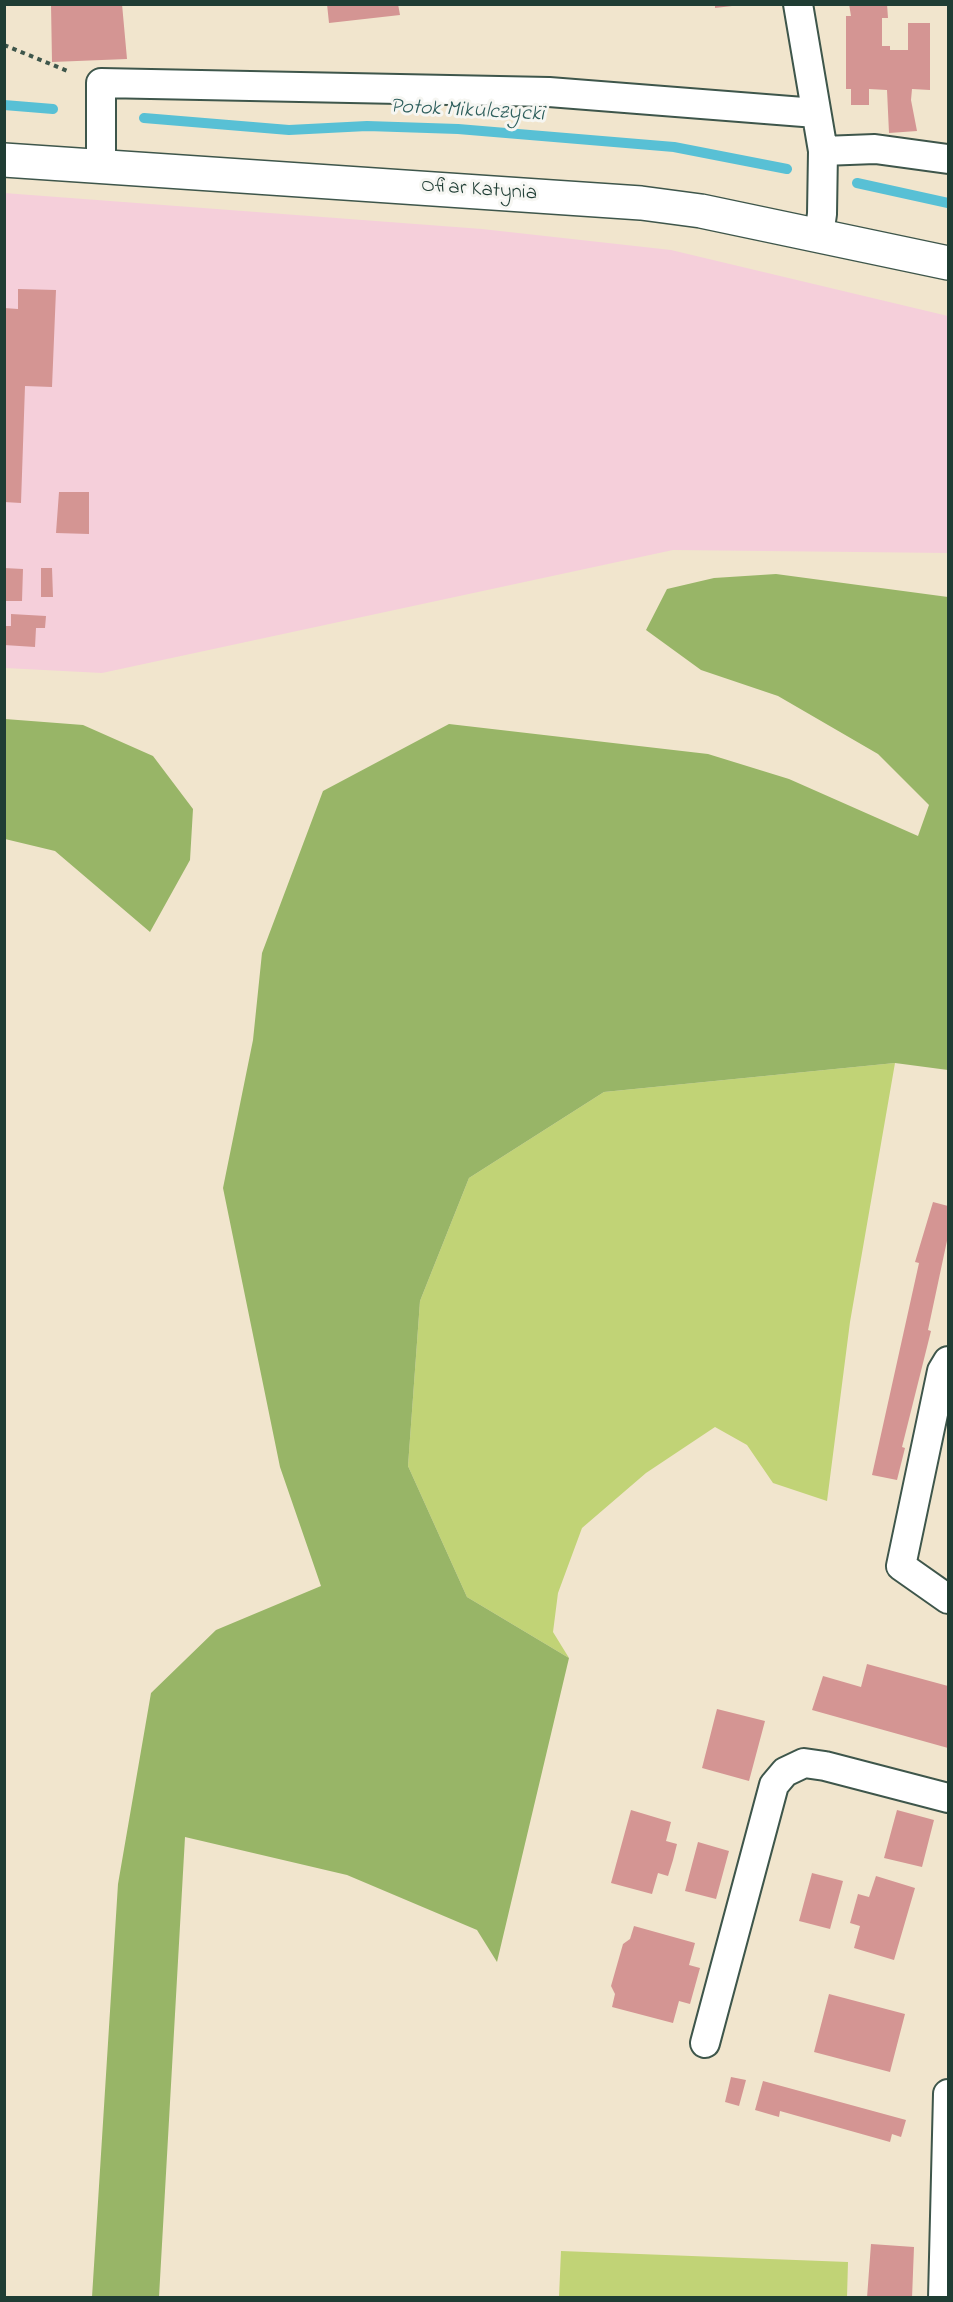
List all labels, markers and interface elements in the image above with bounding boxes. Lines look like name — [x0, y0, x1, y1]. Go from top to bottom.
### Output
water label: Potok Mikulczycki — [389, 95, 545, 129]
street label: Ofiar Katynia — [420, 174, 538, 208]

